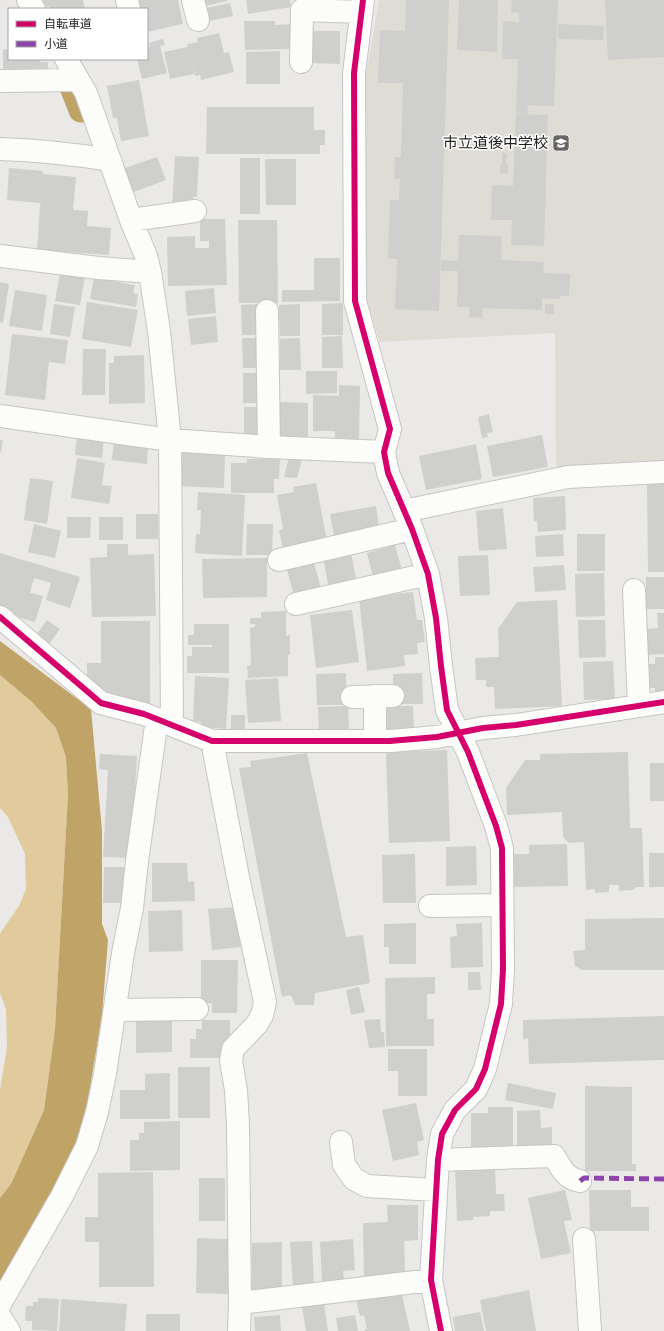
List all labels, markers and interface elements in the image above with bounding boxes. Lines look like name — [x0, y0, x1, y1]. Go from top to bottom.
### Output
legend — [8, 8, 148, 60]
text: 自転車道 — [44, 16, 92, 30]
text: 小道 — [44, 36, 68, 50]
place label: 市立道後中学校 — [443, 133, 548, 151]
school or university icon: 市立道後中学校 — [551, 133, 571, 153]

